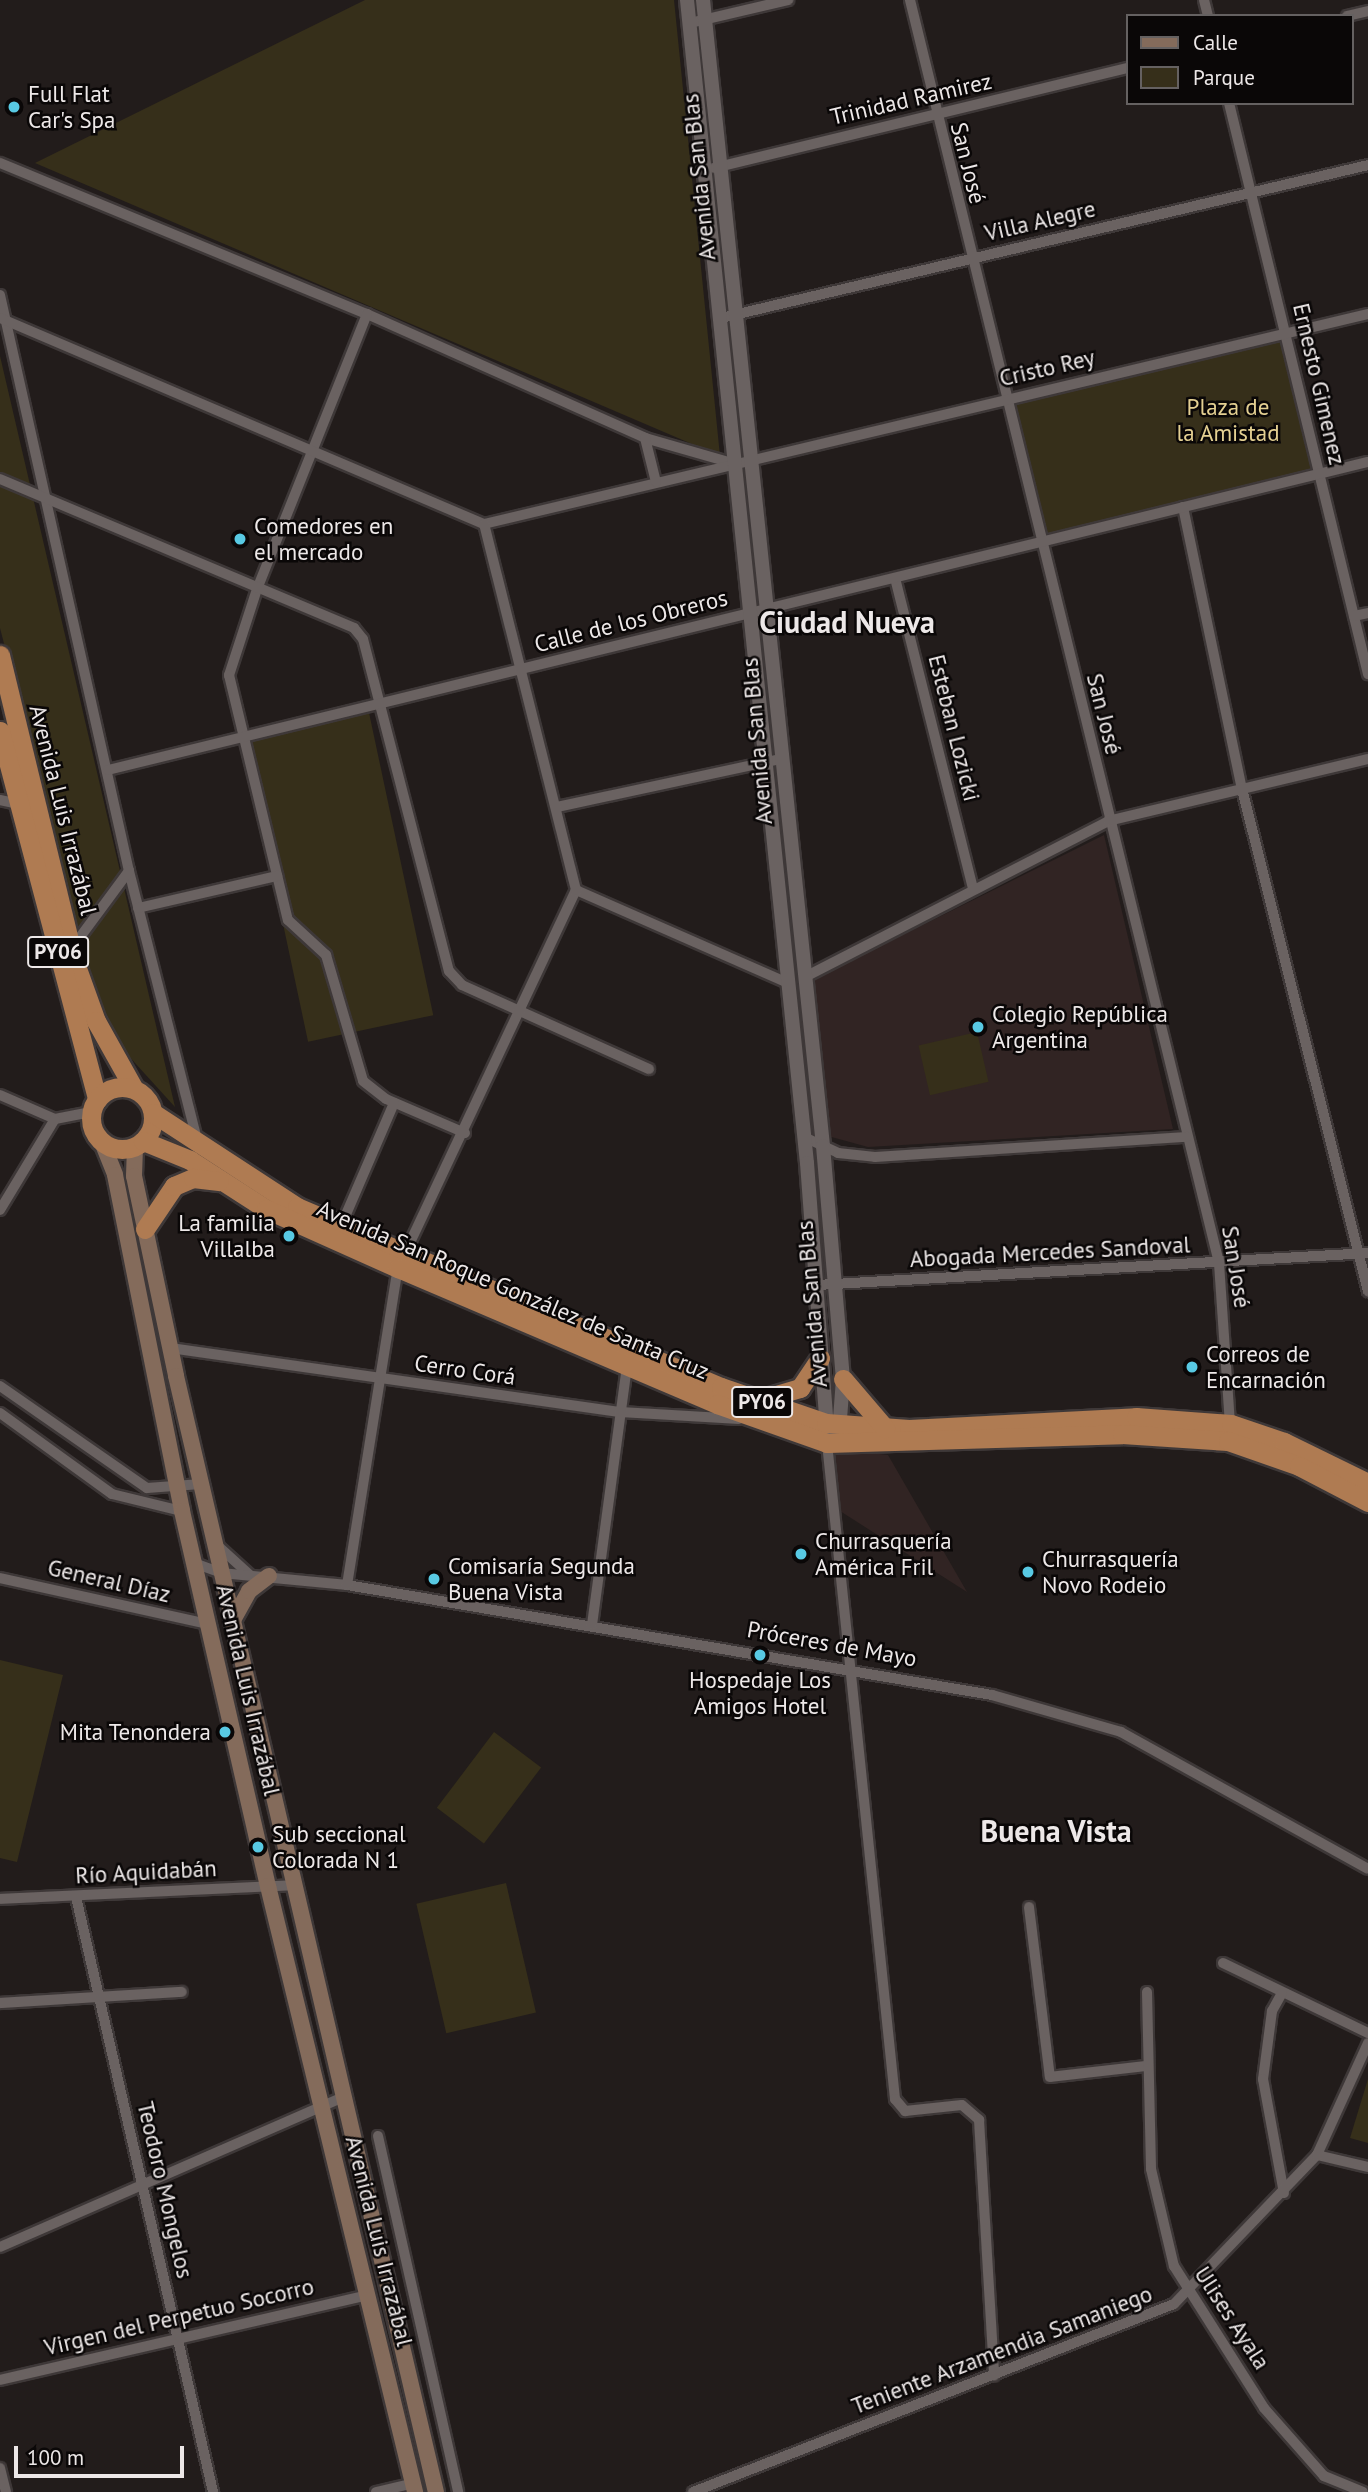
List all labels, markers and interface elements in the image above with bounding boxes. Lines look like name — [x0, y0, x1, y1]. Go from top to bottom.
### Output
legend — [1126, 14, 1354, 105]
text: Calle — [1193, 29, 1238, 56]
text: Parque — [1193, 64, 1255, 91]
street label: Trinidad Ramirez — [828, 67, 994, 131]
place label: Full Flat Car's Spa — [28, 80, 115, 134]
street label: Avenida San Blas — [677, 92, 721, 262]
marker: Full Flat Car's Spa — [6, 99, 22, 115]
street label: San José — [945, 120, 991, 206]
street label: Villa Alegre — [982, 195, 1098, 247]
street label: Ernesto Gimenez — [1287, 301, 1351, 467]
street label: Cristo Rey — [997, 344, 1097, 392]
park label: Plaza de la Amistad — [1176, 393, 1280, 447]
place label: Comedores en el mercado — [254, 512, 393, 566]
marker: Comedores en el mercado — [232, 531, 248, 547]
street label: Calle de los Obreros — [532, 584, 730, 658]
district label: Ciudad Nueva — [759, 604, 935, 640]
street label: Esteban Lozicki — [922, 652, 986, 804]
street label: Avenida San Blas — [736, 656, 778, 826]
street label: San José — [1081, 671, 1127, 757]
street label: Avenida Luis Irrazábal — [24, 702, 102, 918]
road number: PY06 — [27, 934, 90, 970]
place label: Colegio República Argentina — [992, 1000, 1168, 1054]
marker: Colegio República Argentina — [970, 1019, 986, 1035]
street label: Avenida San Roque González de Santa Cruz — [313, 1194, 713, 1386]
place label: La familia Villalba — [178, 1209, 275, 1263]
street label: Avenida San Blas — [791, 1219, 833, 1389]
street label: San José — [1216, 1224, 1256, 1310]
marker: La familia Villalba — [281, 1228, 297, 1244]
street label: Abogada Mercedes Sandoval — [909, 1231, 1191, 1273]
place label: Correos de Encarnación — [1206, 1340, 1326, 1394]
street label: Cerro Corá — [413, 1349, 517, 1391]
marker: Correos de Encarnación — [1184, 1359, 1200, 1375]
road number: PY06 — [730, 1384, 794, 1420]
place label: Churrasquería América Fril — [815, 1527, 952, 1581]
place label: Churrasquería Novo Rodeio — [1042, 1545, 1179, 1599]
marker: Churrasquería América Fril — [793, 1546, 809, 1562]
place label: Comisaría Segunda Buena Vista — [448, 1552, 635, 1606]
street label: General Díaz — [45, 1553, 173, 1609]
marker: Churrasquería Novo Rodeio — [1020, 1564, 1036, 1580]
marker: Comisaría Segunda Buena Vista — [426, 1571, 442, 1587]
street label: Avenida Luis Irrazábal — [210, 1582, 286, 1798]
street label: Próceres de Mayo — [745, 1616, 919, 1672]
marker: Hospedaje Los Amigos Hotel — [752, 1647, 768, 1663]
place label: Hospedaje Los Amigos Hotel — [689, 1666, 831, 1720]
place label: Mita Tenondera — [59, 1718, 211, 1746]
marker: Mita Tenondera — [217, 1724, 233, 1740]
district label: Buena Vista — [980, 1813, 1132, 1849]
place label: Sub seccional Colorada N 1 — [272, 1820, 406, 1874]
marker: Sub seccional Colorada N 1 — [250, 1839, 266, 1855]
street label: Río Aquidabán — [74, 1854, 218, 1890]
street label: Teodoro Mongelos — [131, 2099, 199, 2281]
street label: Avenida Luis Irrazábal — [340, 2133, 418, 2349]
street label: Ulises Ayala — [1188, 2261, 1276, 2375]
street label: Virgen del Perpetuo Socorro — [42, 2273, 316, 2361]
street label: Teniente Arzamendia Samaniego — [847, 2280, 1157, 2420]
scale bar — [18, 2432, 187, 2476]
text: 100 m — [27, 2444, 84, 2471]

